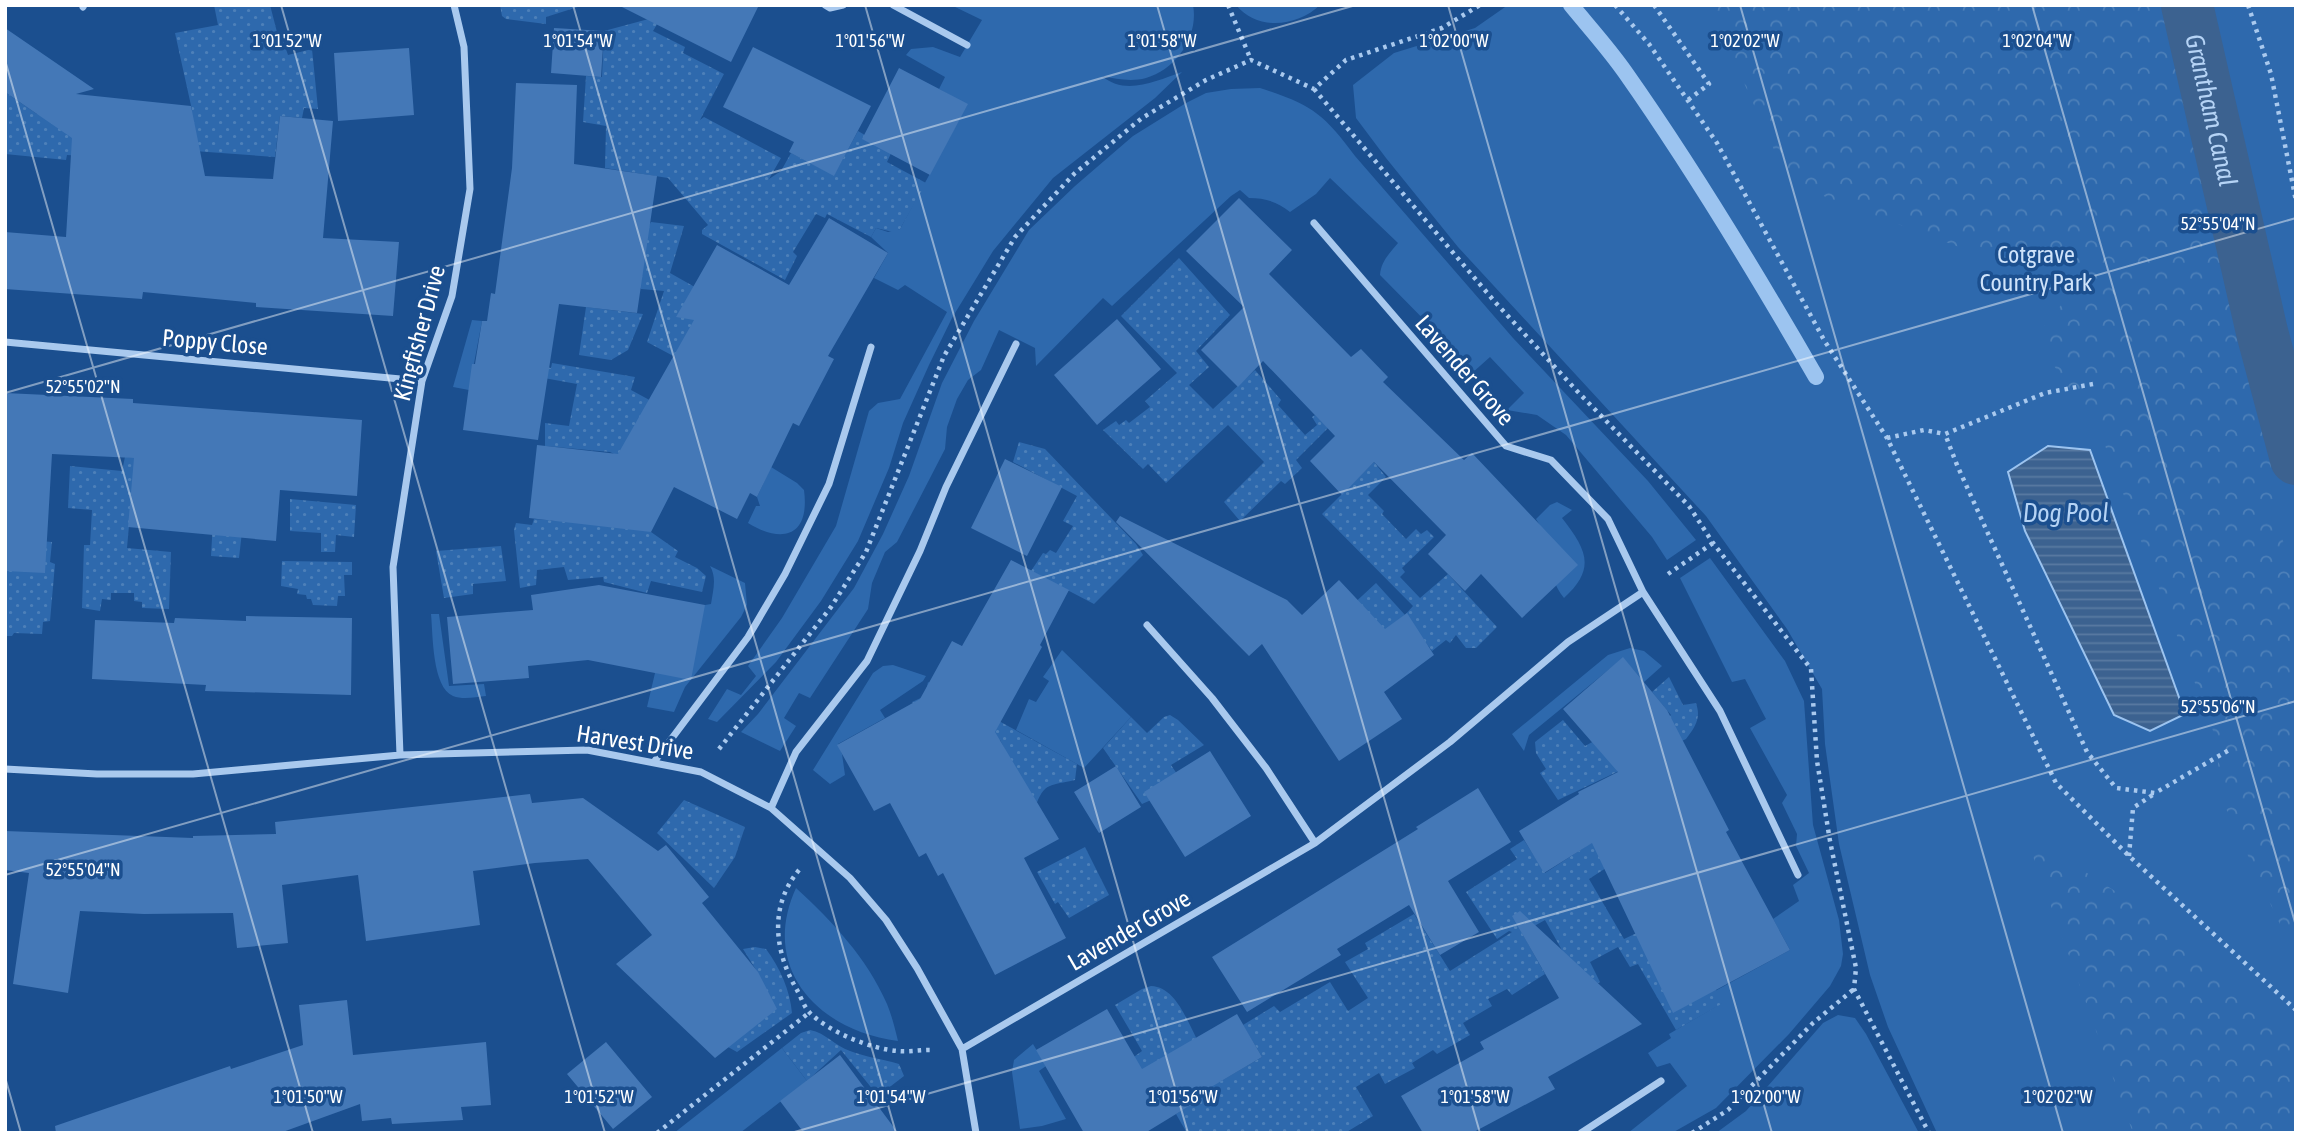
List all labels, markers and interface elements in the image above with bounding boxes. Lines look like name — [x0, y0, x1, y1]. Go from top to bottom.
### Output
text: 1°01'52"W — [252, 30, 322, 51]
text: 1°01'54"W — [543, 30, 613, 51]
text: 1°01'56"W — [835, 30, 905, 51]
text: 1°01'58"W — [1127, 30, 1197, 51]
text: 1°02'00"W — [1419, 30, 1489, 51]
text: 1°02'02"W — [1710, 30, 1780, 51]
text: 1°02'04"W — [2002, 30, 2072, 51]
water label: Grantham Canal — [2179, 31, 2243, 189]
text: 52°55'04"N — [2180, 213, 2256, 234]
park label: Cotgrave Country Park — [1980, 241, 2093, 296]
street label: Kingfisher Drive — [388, 262, 450, 404]
street label: Lavender Grove — [1410, 310, 1520, 430]
street label: Poppy Close — [161, 324, 269, 360]
text: 52°55'02"N — [45, 376, 121, 397]
water label: Dog Pool — [2023, 498, 2109, 528]
text: 52°55'06"N — [2180, 696, 2256, 717]
street label: Harvest Drive — [575, 719, 695, 765]
text: 52°55'04"N — [45, 859, 121, 880]
street label: Lavender Grove — [1063, 884, 1195, 976]
text: 1°01'50"W — [273, 1086, 343, 1107]
text: 1°01'52"W — [564, 1086, 634, 1107]
text: 1°01'54"W — [856, 1086, 926, 1107]
text: 1°01'56"W — [1148, 1086, 1218, 1107]
text: 1°01'58"W — [1440, 1086, 1510, 1107]
text: 1°02'00"W — [1731, 1086, 1801, 1107]
text: 1°02'02"W — [2023, 1086, 2093, 1107]

